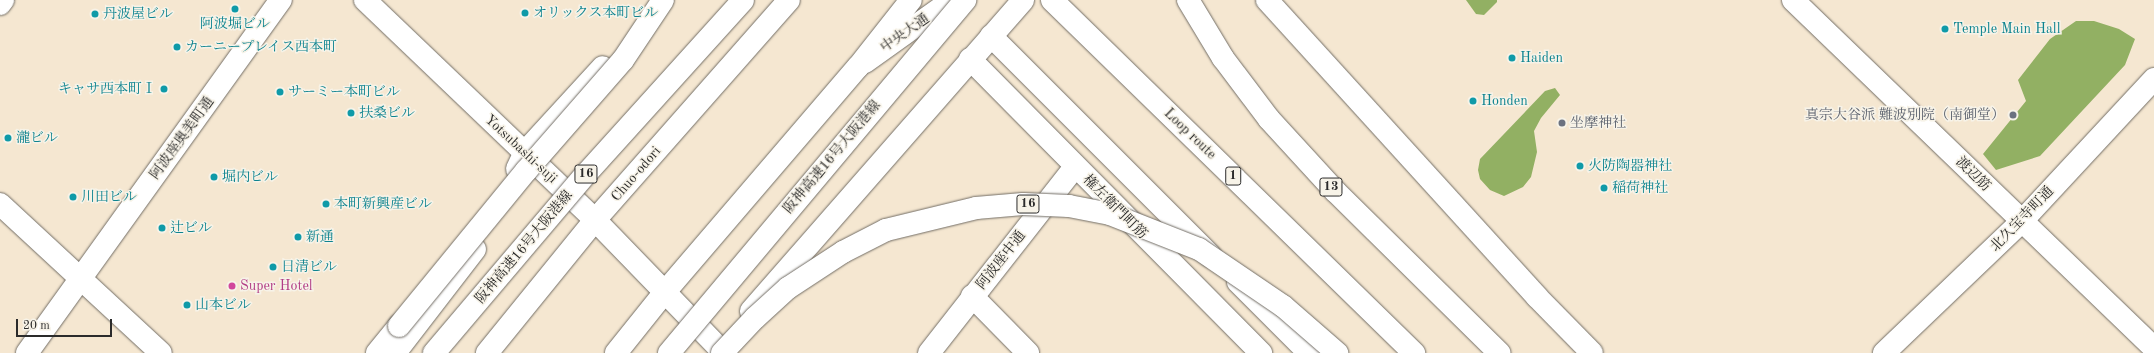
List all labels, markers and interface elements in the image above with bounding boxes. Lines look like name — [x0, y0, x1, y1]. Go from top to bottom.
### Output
marker: 阿波堀ビル — [230, 4, 240, 14]
place label: オリックス本町ビル — [533, 5, 659, 21]
place label: 丹波屋ビル — [103, 6, 173, 22]
marker: オリックス本町ビル — [520, 8, 530, 18]
marker: 丹波屋ビル — [90, 9, 100, 19]
street label: 中央大通 — [877, 10, 933, 56]
place label: 阿波堀ビル — [200, 16, 270, 32]
place label: Temple Main Hall — [1953, 21, 2060, 37]
marker: Temple Main Hall — [1940, 24, 1950, 34]
place label: カーニープレイス西本町 — [185, 39, 339, 55]
marker: カーニープレイス西本町 — [172, 42, 182, 52]
place label: Haiden — [1520, 50, 1563, 66]
marker: Haiden — [1507, 53, 1517, 63]
place label: キャサ西本町Ⅰ — [58, 81, 156, 97]
marker: キャサ西本町Ⅰ — [159, 84, 169, 94]
place label: サーミー本町ビル — [288, 84, 400, 100]
marker: サーミー本町ビル — [275, 87, 285, 97]
street label: 阿波座奥美町通 — [146, 93, 218, 183]
place label: Honden — [1481, 93, 1528, 109]
marker: Honden — [1468, 96, 1478, 106]
street label: 阪神高速16号大阪港線 — [780, 97, 884, 217]
place label: 扶桑ビル — [359, 105, 415, 121]
street label: Loop route — [1160, 105, 1220, 163]
place label: 真宗大谷派 難波別院（南御堂） — [1805, 107, 2005, 123]
marker: 扶桑ビル — [346, 108, 356, 118]
marker: 真宗大谷派 難波別院（南御堂） — [2008, 110, 2018, 120]
street label: Yotsubashi-suji — [481, 111, 561, 187]
place label: 坐摩神社 — [1570, 115, 1626, 131]
marker: 坐摩神社 — [1557, 118, 1567, 128]
place label: 瀧ビル — [16, 130, 58, 146]
marker: 瀧ビル — [3, 133, 13, 143]
street label: Chuo-odori — [608, 143, 664, 205]
street label: 渡辺筋 — [1952, 153, 1994, 195]
place label: 火防陶器神社 — [1588, 158, 1672, 174]
marker: 火防陶器神社 — [1575, 161, 1585, 171]
road number: 16 — [574, 163, 598, 185]
road number: 1 — [1225, 165, 1241, 187]
place label: 堀内ビル — [222, 169, 278, 185]
street label: 権左衛門町筋 — [1079, 171, 1151, 243]
marker: 堀内ビル — [209, 172, 219, 182]
road number: 13 — [1319, 176, 1343, 198]
place label: 稲荷神社 — [1612, 180, 1668, 196]
marker: 稲荷神社 — [1599, 183, 1609, 193]
street label: 北久宝寺町通 — [1987, 183, 2057, 255]
street label: 阪神高速16号大阪港線 — [472, 187, 576, 307]
place label: 川田ビル — [81, 189, 137, 205]
marker: 川田ビル — [68, 192, 78, 202]
road number: 16 — [1016, 193, 1040, 215]
place label: 本町新興産ビル — [334, 196, 432, 212]
marker: 本町新興産ビル — [321, 199, 331, 209]
place label: 辻ビル — [170, 220, 212, 236]
marker: 辻ビル — [157, 223, 167, 233]
street label: 阿波座中通 — [973, 227, 1029, 293]
place label: 新通 — [306, 229, 334, 245]
marker: 新通 — [293, 232, 303, 242]
place label: 日清ビル — [281, 259, 337, 275]
marker: 日清ビル — [268, 262, 278, 272]
place label: Super Hotel — [240, 278, 313, 294]
marker: Super Hotel — [227, 281, 237, 291]
place label: 山本ビル — [195, 297, 251, 313]
marker: 山本ビル — [182, 300, 192, 310]
scale bar — [18, 311, 114, 337]
text: 20 m — [23, 320, 50, 332]

